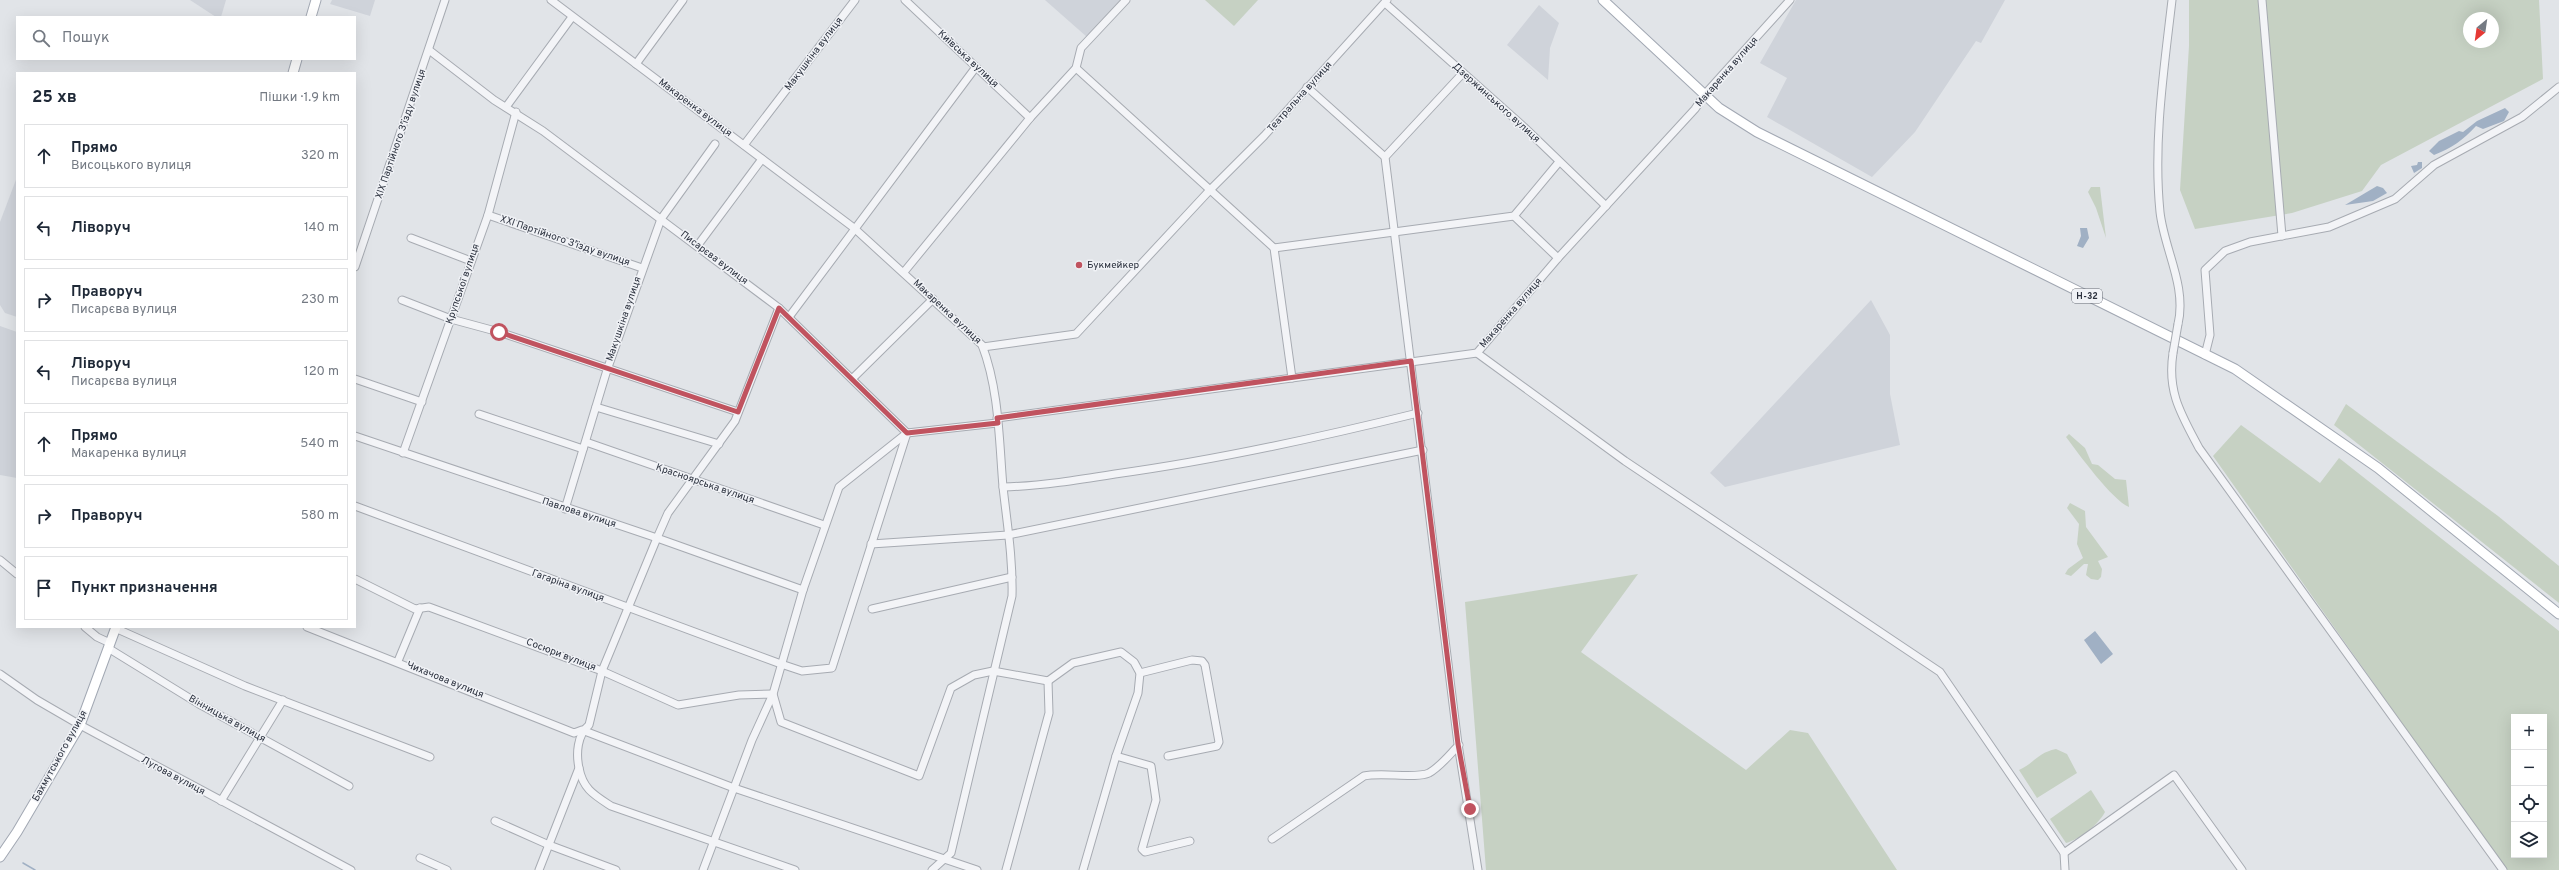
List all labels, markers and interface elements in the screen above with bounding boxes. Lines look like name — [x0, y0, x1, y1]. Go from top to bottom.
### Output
north arrow — [2463, 12, 2499, 48]
street label: Макушкіна вулиця — [782, 15, 846, 93]
search box — [16, 16, 356, 60]
icon: search — [30, 27, 52, 49]
street label: Київська вулиця — [935, 27, 1001, 91]
text: Пошук — [62, 29, 110, 48]
street label: Макаренка вулиця — [1693, 34, 1761, 110]
street label: Театральна вулиця — [1265, 59, 1335, 135]
street label: Дзержинського вулиця — [1449, 60, 1543, 146]
street label: XIX Партійного З'їзду вулиця — [373, 67, 429, 201]
street label: Макаренка вулиця — [656, 76, 734, 140]
text: 25 хв — [32, 87, 77, 109]
text: Пішки · 1.9 km — [259, 90, 340, 106]
text: Прямо — [71, 139, 118, 158]
icon: ahead — [33, 145, 55, 167]
text: 320 m — [301, 148, 339, 164]
text: Висоцького вулиця — [71, 158, 191, 174]
street label: XXI Партійного З'їзду вулиця — [498, 213, 632, 269]
icon: left — [33, 217, 55, 239]
text: Ліворуч — [71, 219, 131, 238]
text: 140 m — [304, 220, 339, 236]
street label: Писарєва вулиця — [677, 228, 751, 288]
street label: Крупської вулиця — [443, 242, 483, 326]
place label: Букмейкер — [1087, 259, 1140, 272]
marker: Букмейкер — [1074, 260, 1084, 270]
street label: Макушкіна вулиця — [603, 275, 645, 363]
street label: Макаренка вулиця — [1477, 275, 1545, 351]
street label: Макаренка вулиця — [910, 277, 984, 347]
text: Праворуч — [71, 283, 142, 302]
icon: right — [33, 289, 55, 311]
road number: Н-32 — [2072, 289, 2102, 303]
text: 230 m — [301, 292, 339, 308]
text: Писарєва вулиця — [71, 302, 177, 318]
route start — [490, 323, 508, 341]
text: Ліворуч — [71, 355, 131, 374]
icon: left — [33, 361, 55, 383]
text: 120 m — [304, 364, 339, 380]
text: Писарєва вулиця — [71, 374, 177, 390]
text: Прямо — [71, 427, 118, 446]
icon: ahead — [33, 433, 55, 455]
text: 540 m — [300, 436, 339, 452]
text: Макаренка вулиця — [71, 446, 187, 462]
street label: Красноярська вулиця — [654, 461, 756, 507]
street label: Павлова вулиця — [540, 495, 618, 531]
icon: right — [33, 505, 55, 527]
text: Праворуч — [71, 507, 142, 526]
text: 580 m — [301, 508, 339, 524]
street label: Гагаріна вулиця — [530, 567, 606, 605]
icon: arrive — [33, 577, 55, 599]
text: Пункт призначення — [71, 579, 218, 598]
street label: Сосюри вулиця — [524, 636, 598, 674]
street label: Чихачова вулиця — [404, 659, 486, 701]
street label: Вінницька вулиця — [186, 692, 268, 746]
street label: Бахмутського вулиця — [30, 708, 90, 804]
map controls — [2511, 714, 2547, 858]
button: + — [2511, 714, 2547, 750]
button: − — [2511, 750, 2547, 786]
street label: Лугова вулиця — [139, 754, 207, 798]
button: locate — [2511, 786, 2547, 822]
route end — [1461, 800, 1479, 818]
button: layers — [2511, 822, 2547, 858]

